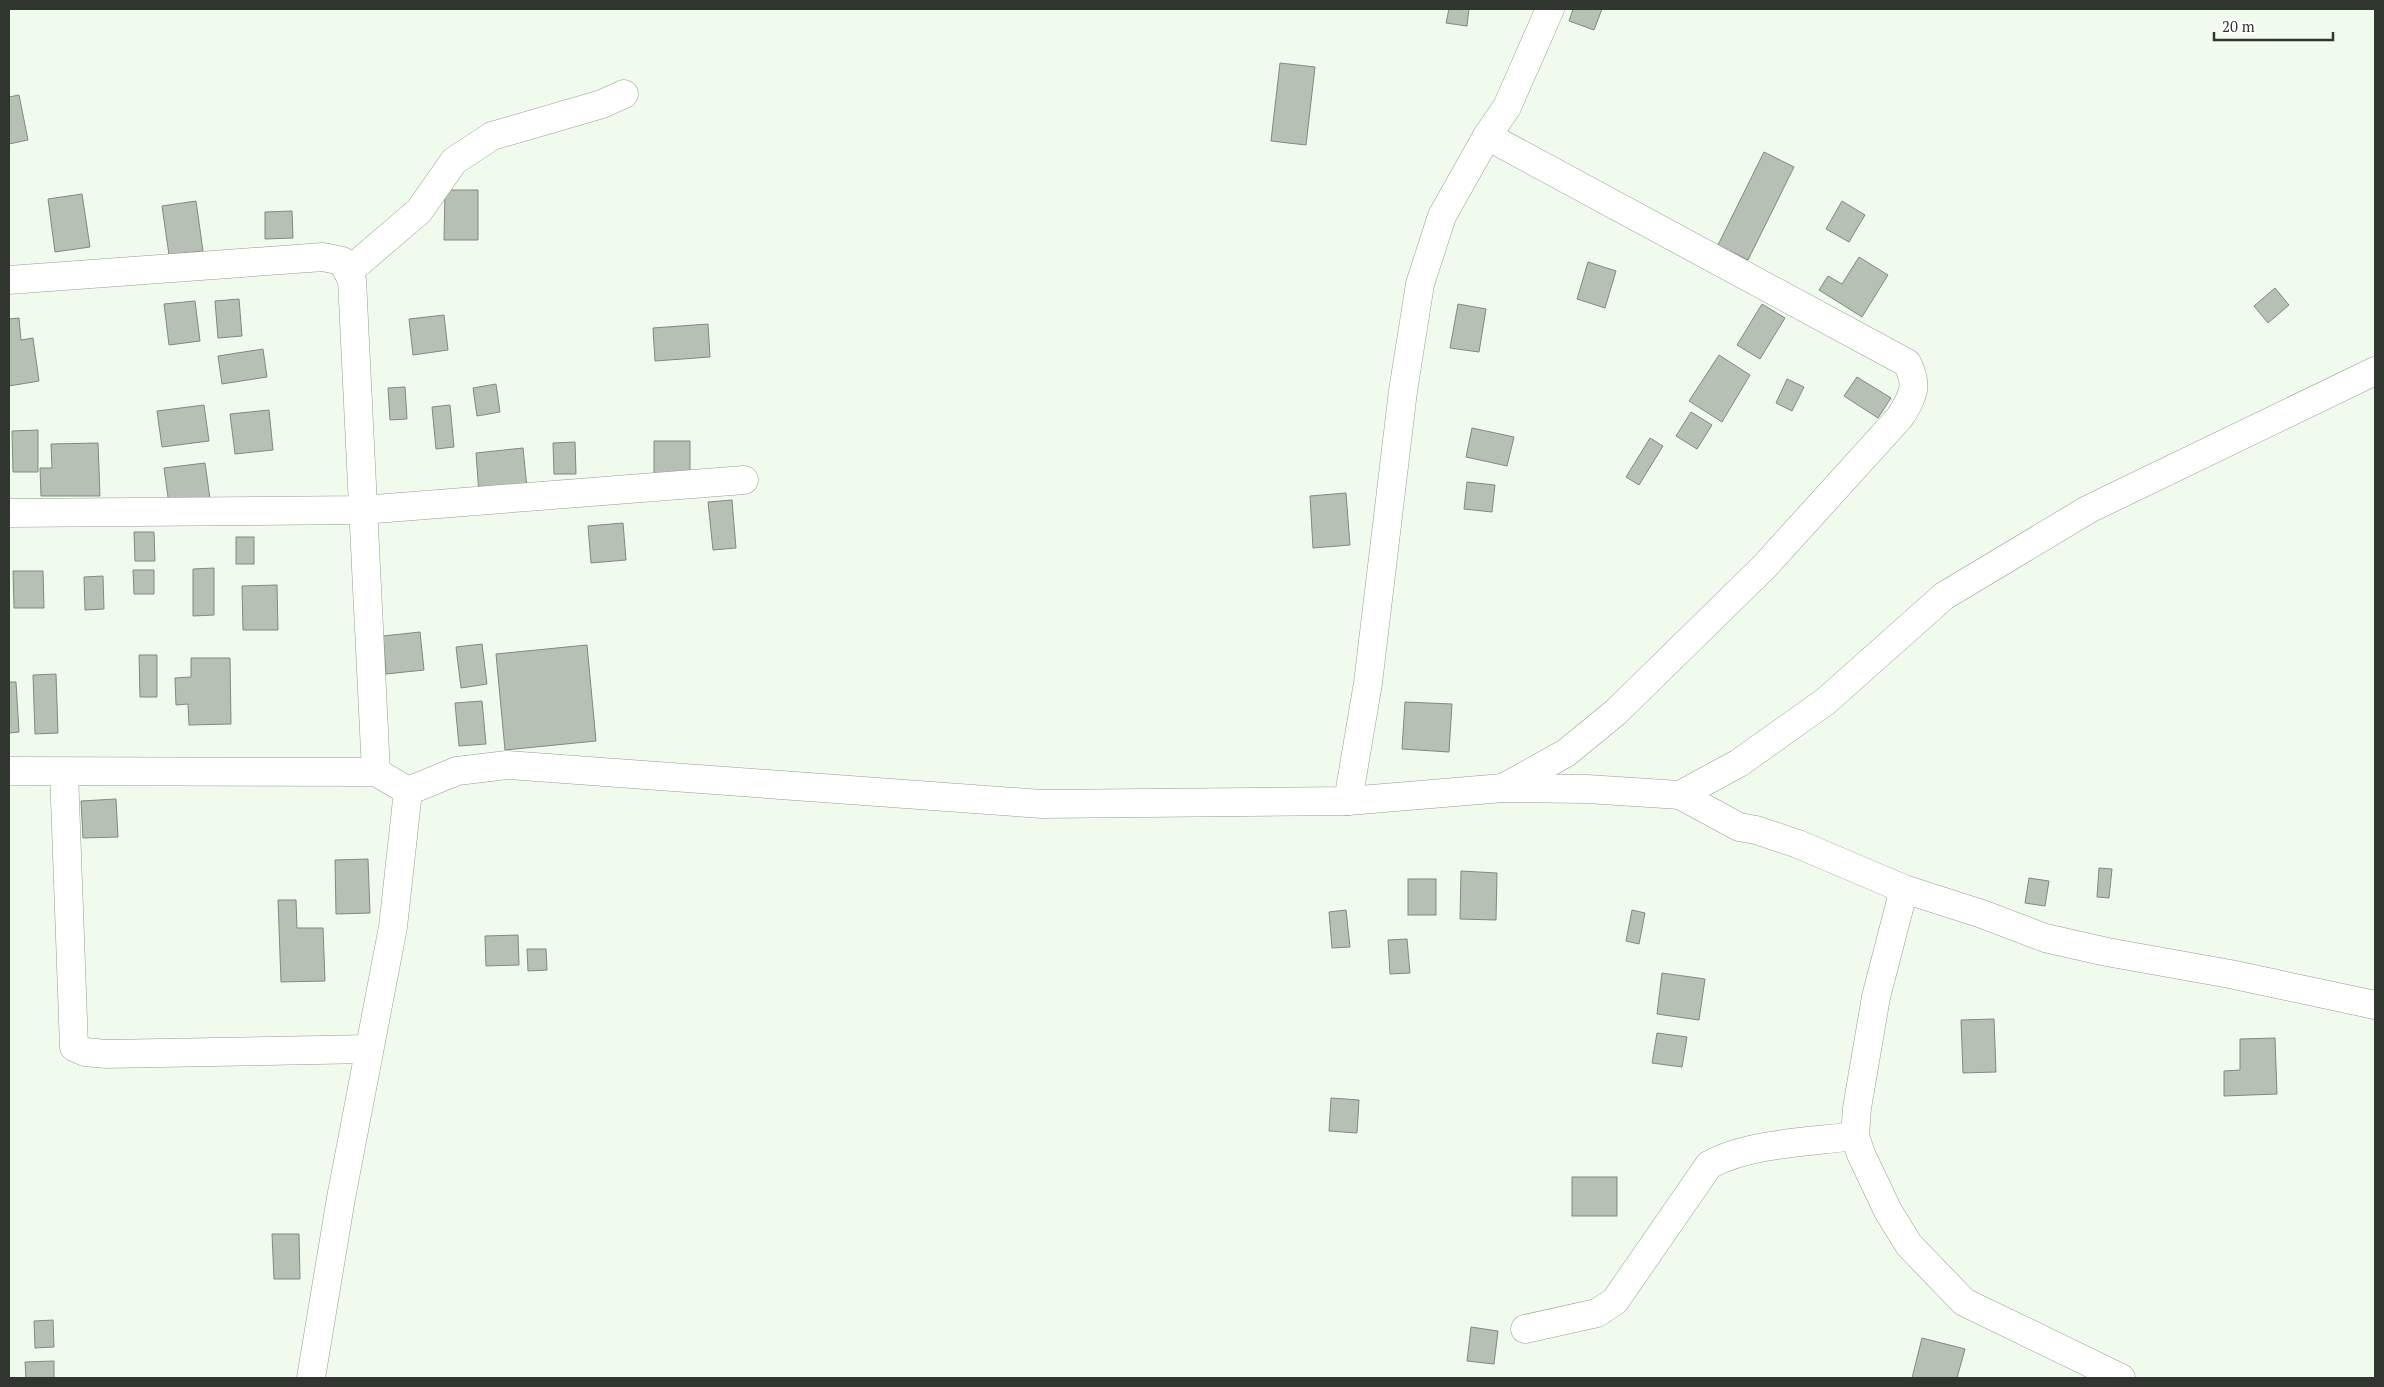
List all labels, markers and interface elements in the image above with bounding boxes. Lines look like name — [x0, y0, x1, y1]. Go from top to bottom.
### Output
scale bar — [2214, 10, 2333, 42]
text: 20 m — [2222, 16, 2255, 36]

